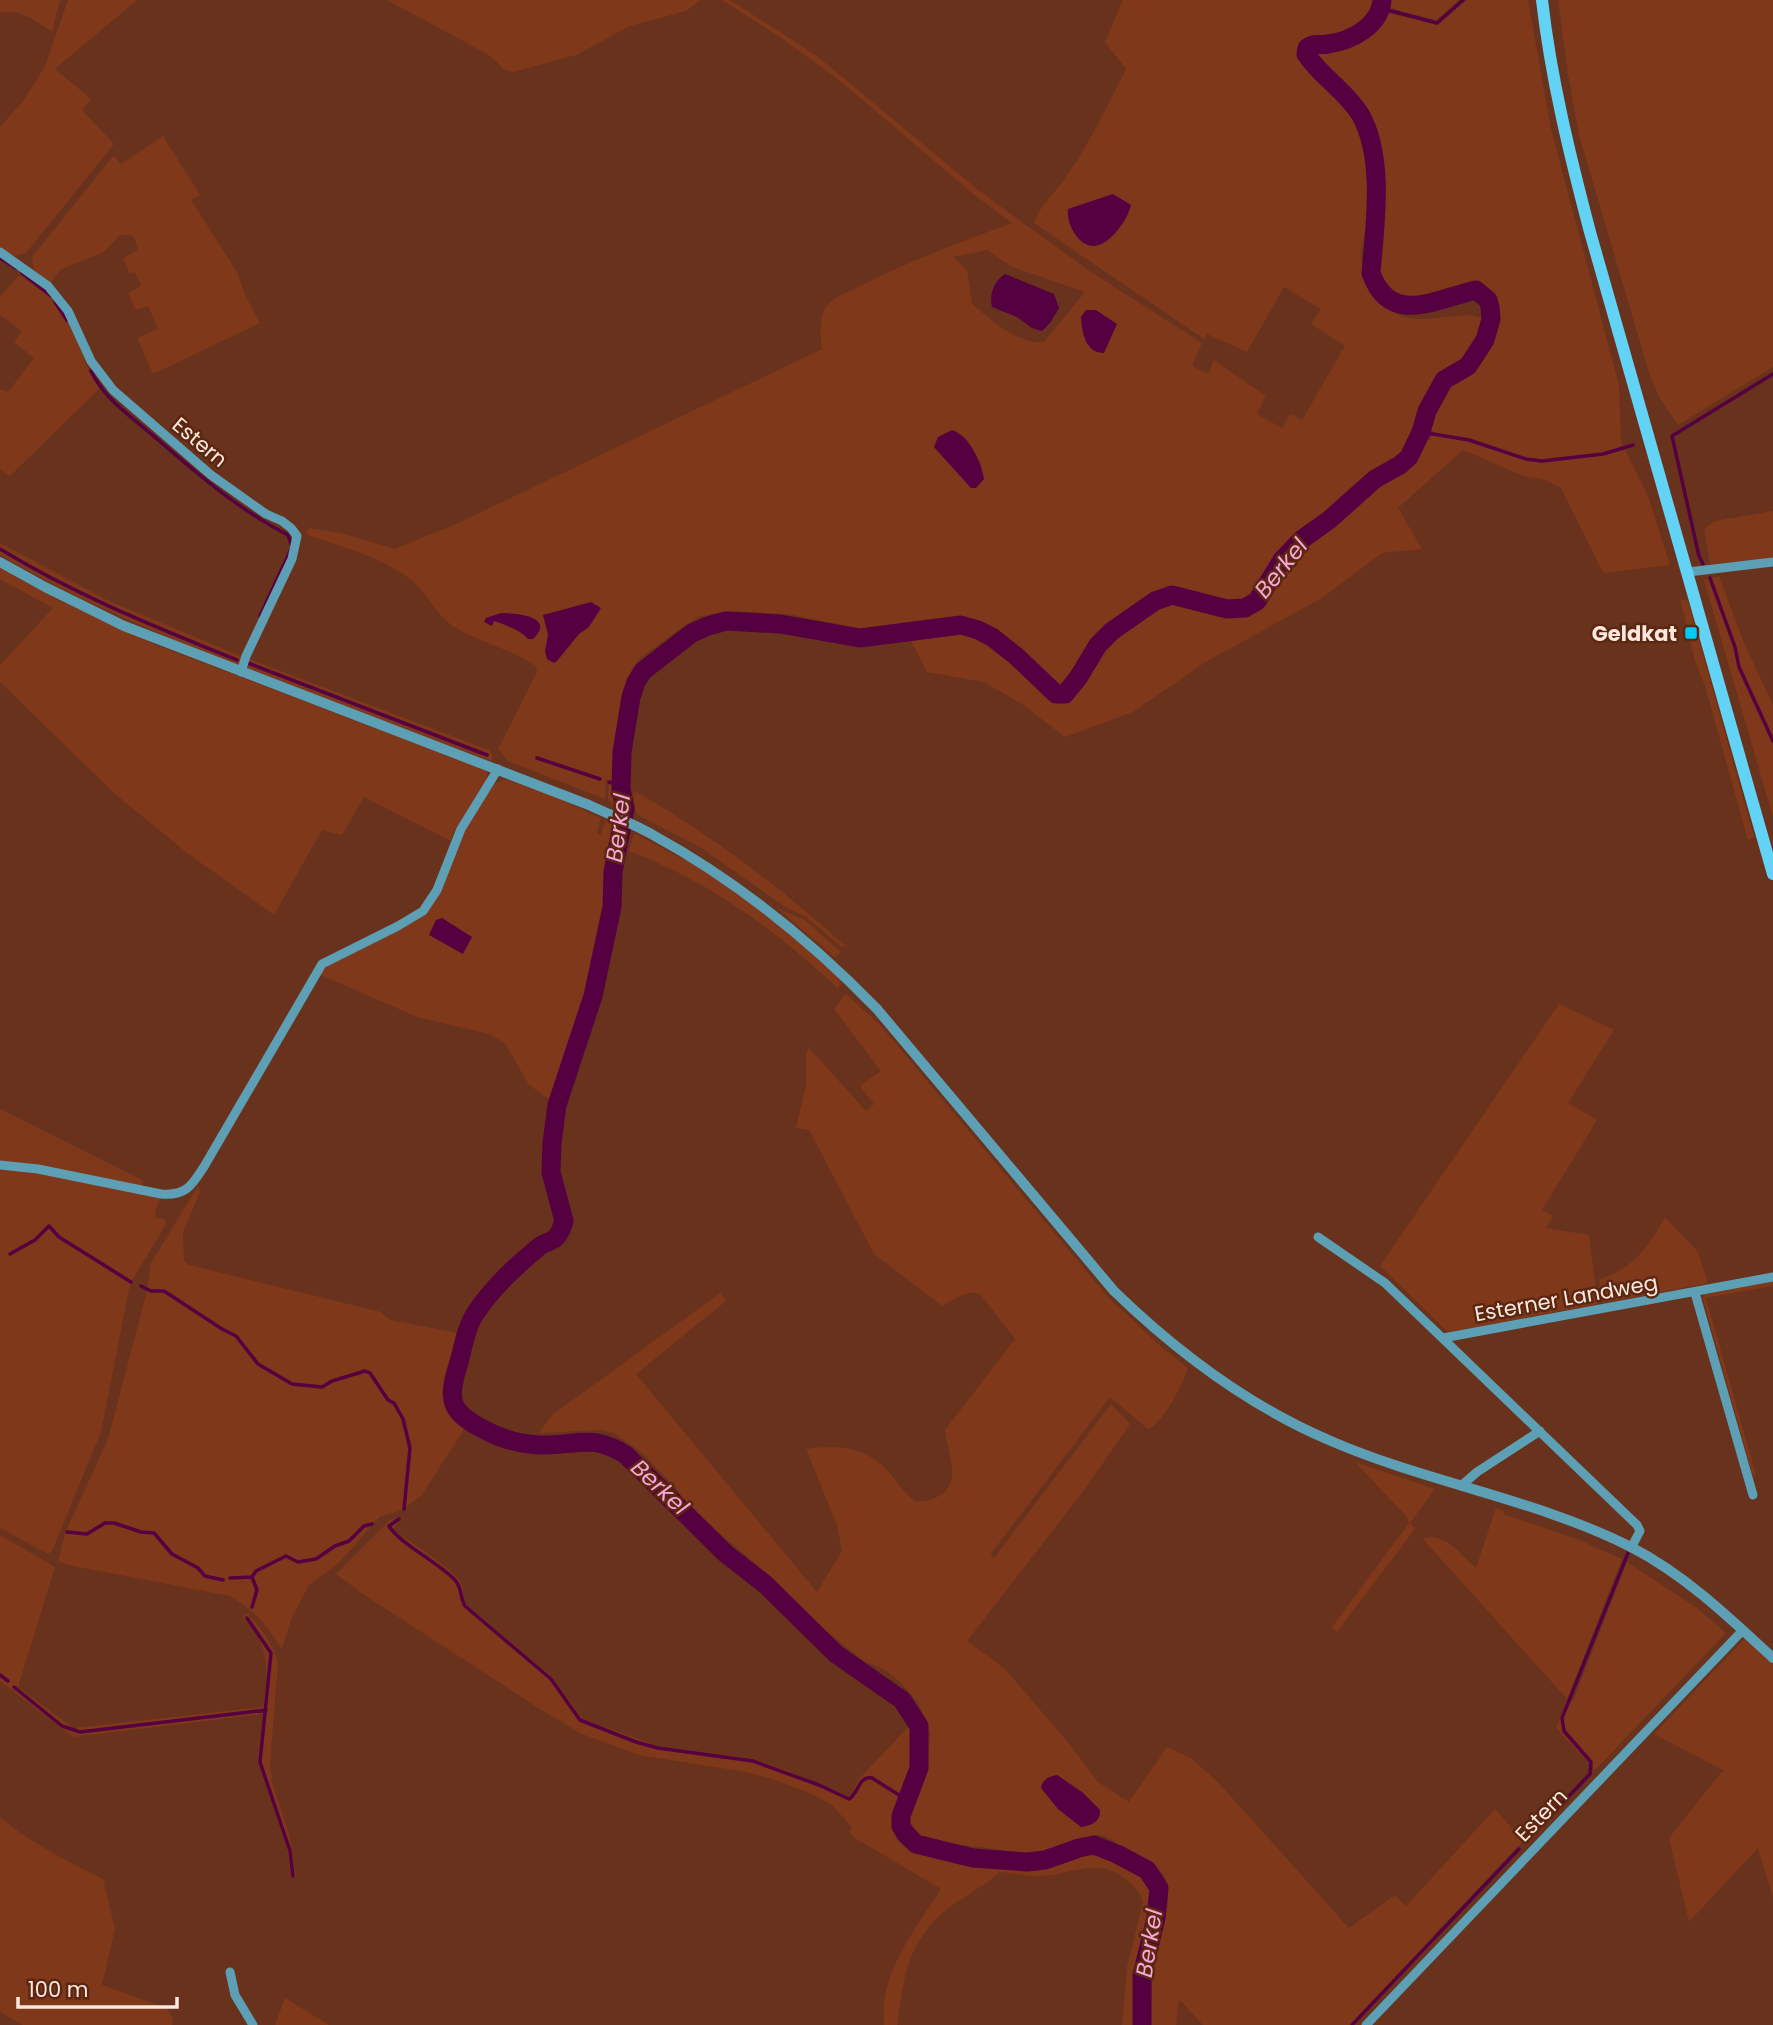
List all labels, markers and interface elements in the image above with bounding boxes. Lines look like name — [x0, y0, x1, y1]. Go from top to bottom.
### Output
street label: Estern — [166, 410, 234, 474]
water label: Berkel — [1247, 531, 1315, 605]
place label: Geldkat — [1592, 619, 1677, 648]
marker: Geldkat — [1683, 625, 1699, 641]
water label: Berkel — [598, 792, 638, 864]
street label: Esterner Landweg — [1472, 1268, 1660, 1328]
water label: Berkel — [624, 1452, 696, 1522]
street label: Estern — [1508, 1782, 1574, 1848]
water label: Berkel — [1128, 1906, 1170, 1979]
scale bar — [18, 1966, 177, 2010]
text: 100 m — [28, 1975, 88, 2004]

